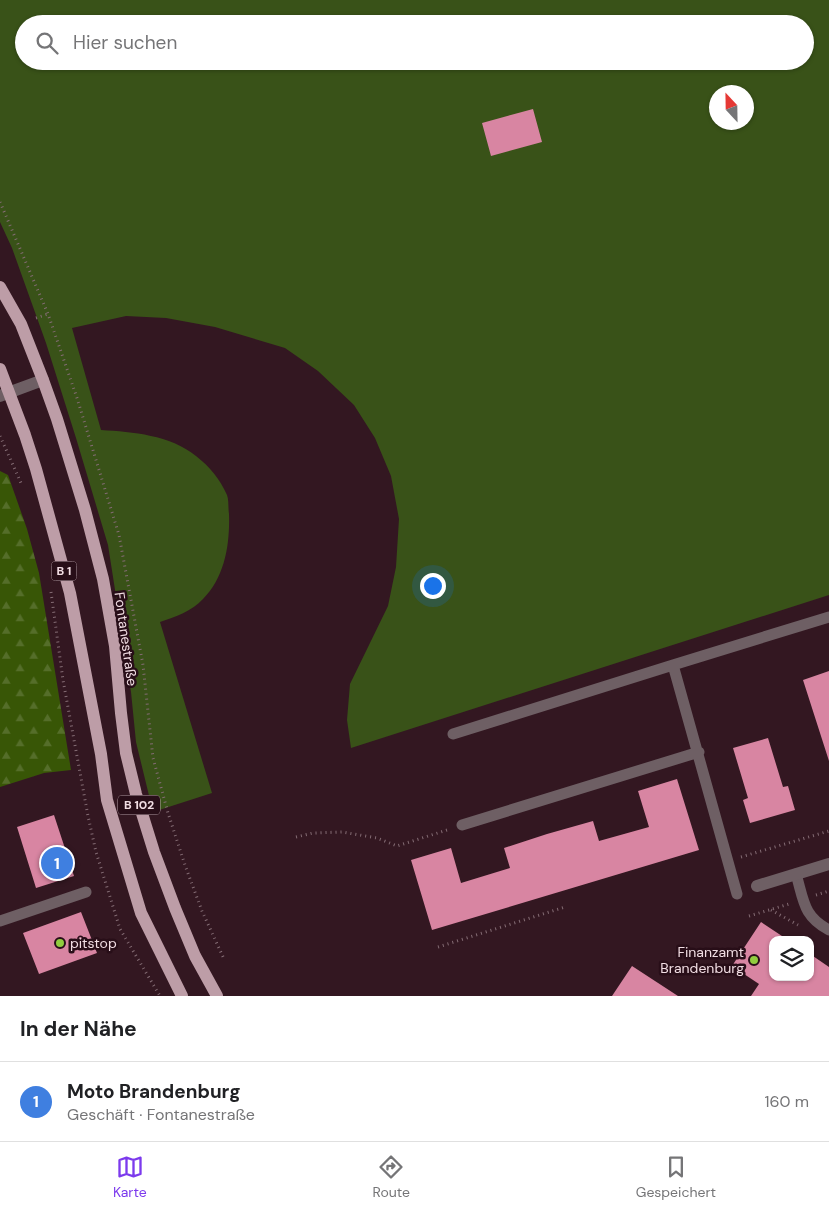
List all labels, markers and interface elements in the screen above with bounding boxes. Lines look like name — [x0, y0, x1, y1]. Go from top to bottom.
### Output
search box — [15, 15, 814, 70]
icon: search — [33, 29, 61, 57]
text: Hier suchen — [73, 30, 177, 55]
north arrow — [709, 85, 754, 130]
road number: B 1 — [52, 562, 76, 580]
your location — [420, 573, 446, 599]
street label: Fontanestraße — [111, 591, 142, 687]
road number: B 102 — [118, 796, 160, 814]
pin: 1 — [41, 844, 73, 882]
place label: pitstop — [70, 934, 117, 952]
map controls — [769, 936, 814, 981]
button: layers — [769, 936, 814, 981]
marker: pitstop — [54, 937, 66, 949]
place label: Finanzamt Brandenburg — [660, 943, 744, 977]
marker: Finanzamt Brandenburg — [748, 954, 760, 966]
text: In der Nähe — [20, 1015, 137, 1043]
text: Moto Brandenburg — [67, 1079, 240, 1104]
text: 1 — [33, 1091, 39, 1112]
text: 160 m — [765, 1091, 809, 1112]
text: Geschäft · Fontanestraße — [67, 1104, 255, 1125]
tab: Karte — [113, 1153, 147, 1201]
tab: Route — [373, 1153, 410, 1201]
tab: Gespeichert — [636, 1153, 716, 1201]

